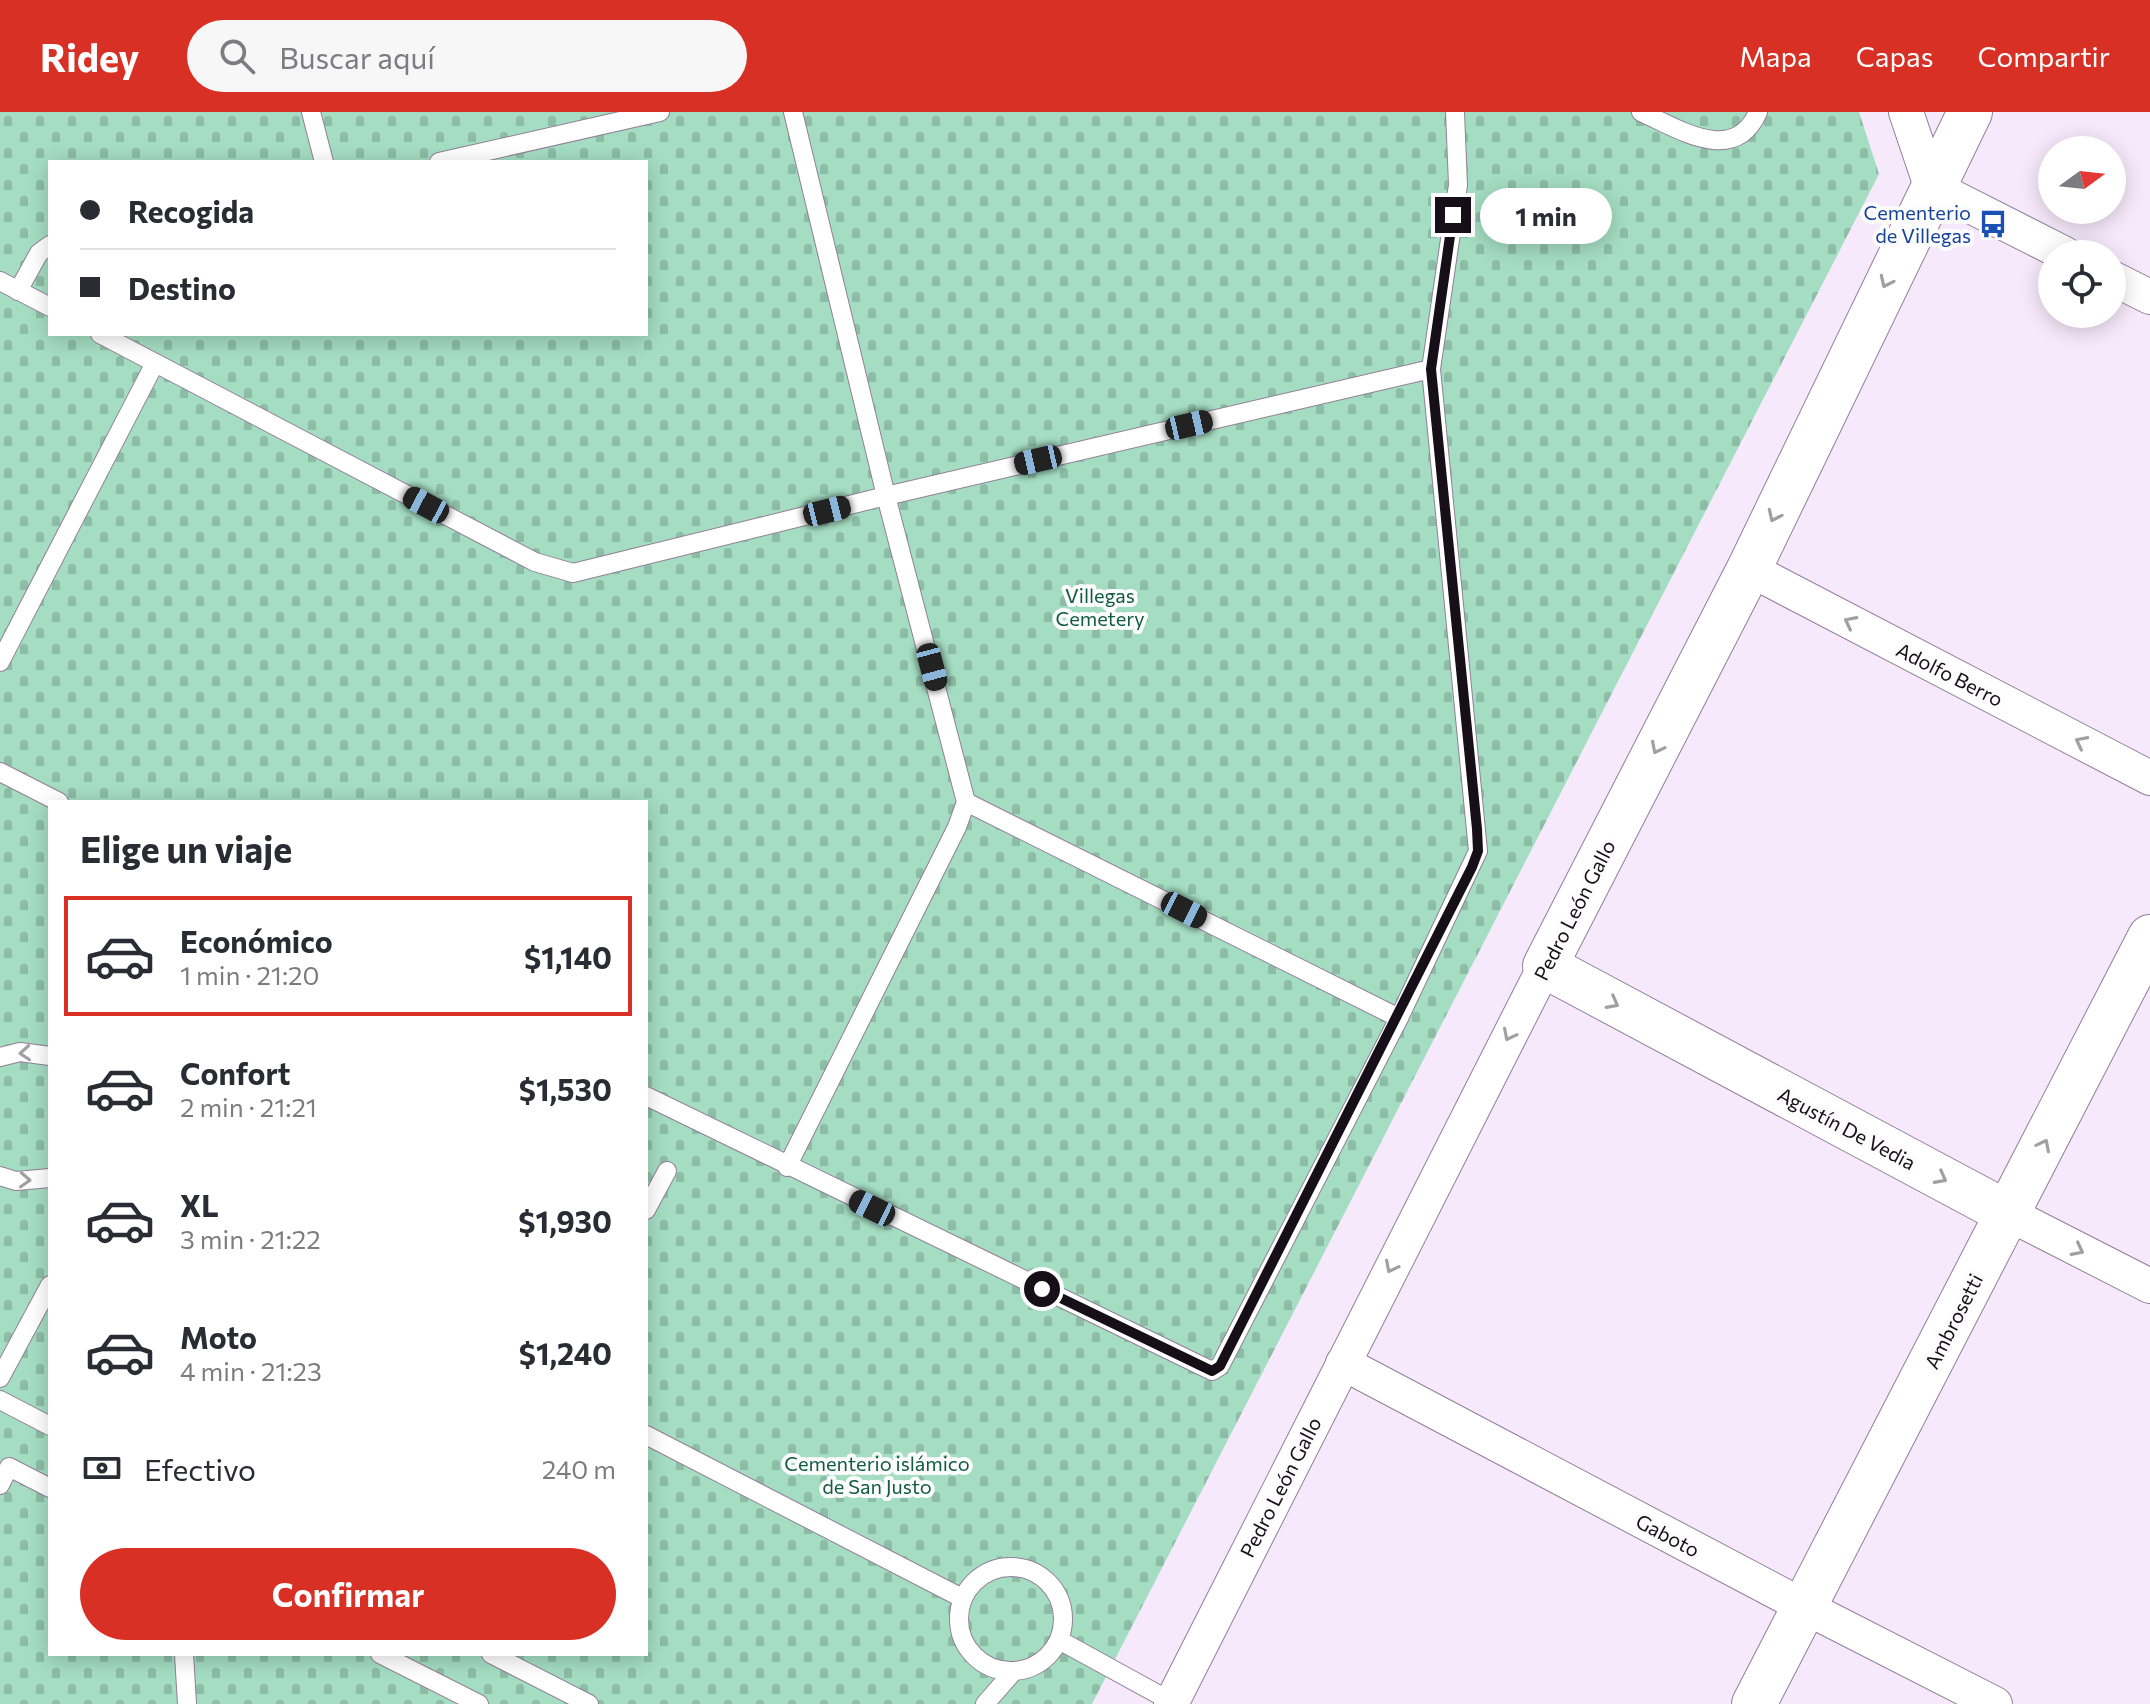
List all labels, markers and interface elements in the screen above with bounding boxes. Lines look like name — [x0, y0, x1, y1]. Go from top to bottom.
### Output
search box — [187, 20, 747, 92]
text: Ridey — [40, 33, 139, 80]
icon: search — [215, 34, 259, 78]
text: Buscar aquí — [279, 38, 435, 75]
text: Mapa — [1739, 39, 1812, 73]
text: Capas — [1856, 39, 1933, 73]
text: Compartir — [1977, 39, 2110, 73]
north arrow — [2038, 136, 2126, 224]
map controls — [2038, 136, 2126, 328]
callout: 1 min — [1481, 187, 1613, 243]
text: Recogida — [128, 192, 254, 229]
route end — [1435, 197, 1471, 233]
text: 1 min — [1515, 200, 1577, 231]
place label: Cementerio de Villegas — [1864, 200, 1971, 247]
bus stop icon: Cementerio de Villegas — [1978, 209, 2008, 239]
button: locate — [2038, 240, 2126, 328]
text: Destino — [128, 269, 236, 306]
one-way arrow — [1880, 273, 1896, 288]
car — [1163, 408, 1215, 442]
car — [1012, 443, 1064, 477]
car — [399, 483, 453, 527]
car — [801, 494, 853, 528]
one-way arrow — [1768, 508, 1784, 523]
park label: Villegas Cemetery — [1055, 583, 1145, 630]
one-way arrow — [1844, 617, 1859, 632]
street label: Adolfo Berro — [1893, 637, 2007, 711]
car — [914, 641, 950, 693]
one-way arrow — [2074, 737, 2089, 752]
one-way arrow — [1651, 740, 1666, 755]
text: Elige un viaje — [80, 826, 292, 870]
street label: Pedro León Gallo — [1528, 836, 1620, 984]
car — [1157, 888, 1211, 932]
icon: car — [84, 920, 156, 992]
text: Económico — [180, 922, 333, 959]
text: $1,140 — [524, 938, 612, 975]
text: 1 min · 21:20 — [180, 959, 319, 990]
one-way arrow — [1605, 993, 1620, 1008]
one-way arrow — [1504, 1027, 1519, 1042]
one-way arrow — [18, 1044, 31, 1061]
icon: car — [84, 1052, 156, 1124]
text: Confort — [180, 1054, 291, 1091]
text: $1,530 — [519, 1070, 612, 1107]
street label: Agustín De Vedia — [1774, 1082, 1920, 1174]
text: 2 min · 21:21 — [180, 1091, 317, 1122]
one-way arrow — [2034, 1138, 2050, 1153]
one-way arrow — [1933, 1169, 1948, 1184]
one-way arrow — [19, 1172, 32, 1189]
icon: car — [84, 1184, 156, 1256]
text: XL — [180, 1186, 219, 1223]
car — [845, 1187, 899, 1229]
text: $1,930 — [518, 1202, 612, 1239]
text: 3 min · 21:22 — [180, 1223, 321, 1254]
one-way arrow — [2070, 1240, 2085, 1255]
one-way arrow — [1386, 1259, 1401, 1274]
street label: Ambrosetti — [1919, 1269, 1987, 1373]
route start — [1024, 1271, 1060, 1307]
icon: car — [84, 1316, 156, 1388]
text: Moto — [180, 1318, 257, 1355]
text: $1,240 — [519, 1334, 612, 1371]
text: 4 min · 21:23 — [180, 1355, 322, 1386]
street label: Pedro León Gallo — [1234, 1413, 1326, 1561]
icon: cash — [80, 1446, 124, 1490]
text: Efectivo — [144, 1450, 256, 1487]
park label: Cementerio islámico de San Justo — [784, 1451, 970, 1498]
text: 240 m — [542, 1453, 616, 1484]
street label: Gaboto — [1632, 1508, 1704, 1562]
button: Confirmar — [80, 1548, 616, 1640]

